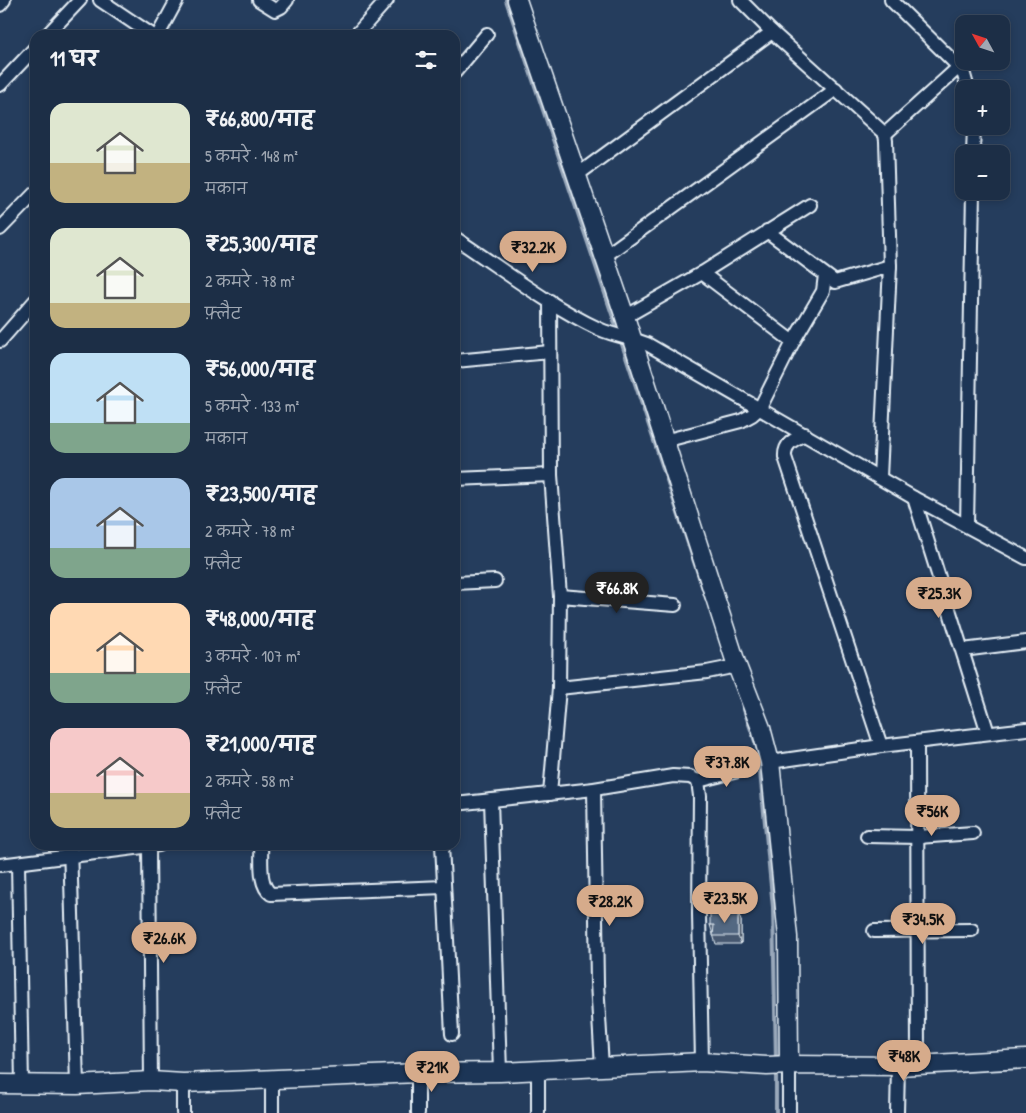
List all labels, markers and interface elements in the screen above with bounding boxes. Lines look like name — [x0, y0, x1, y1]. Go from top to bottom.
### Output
north arrow — [955, 15, 1010, 70]
map controls — [955, 15, 1010, 200]
text: 11 घर — [50, 44, 98, 73]
icon: filters — [412, 46, 440, 74]
button: + — [955, 80, 1010, 135]
text: ₹66,800/माह — [205, 104, 314, 133]
icon: home — [90, 123, 150, 183]
text: 5 कमरे · 148 m² — [205, 145, 298, 167]
button: − — [955, 145, 1010, 200]
text: मकान — [205, 177, 247, 199]
text: ₹25,300/माह — [205, 229, 316, 258]
pin: ₹32.2K — [492, 230, 574, 273]
text: ₹32.2K — [511, 236, 555, 258]
icon: home — [90, 248, 150, 308]
text: 2 कमरे · 78 m² — [205, 270, 295, 292]
text: फ़्लैट — [205, 302, 241, 324]
text: ₹56,000/माह — [205, 354, 315, 383]
icon: home — [90, 373, 150, 433]
text: 5 कमरे · 133 m² — [205, 395, 299, 417]
text: मकान — [205, 427, 247, 449]
text: ₹23,500/माह — [205, 479, 316, 508]
icon: home — [90, 498, 150, 558]
text: 2 कमरे · 78 m² — [205, 520, 295, 542]
text: फ़्लैट — [205, 552, 241, 574]
pin: ₹66.8K — [576, 572, 658, 614]
pin: ₹25.3K — [898, 576, 980, 619]
text: ₹66.8K — [596, 577, 638, 599]
text: ₹25.3K — [917, 582, 961, 604]
text: ₹48,000/माह — [205, 604, 315, 633]
icon: home — [90, 623, 150, 683]
text: 3 कमरे · 107 m² — [205, 645, 300, 667]
text: फ़्लैट — [205, 677, 241, 699]
text: ₹21,000/माह — [205, 729, 315, 758]
pin: ₹37.8K — [686, 746, 768, 788]
icon: home — [90, 748, 150, 808]
text: ₹37.8K — [705, 751, 749, 773]
text: 2 कमरे · 58 m² — [205, 770, 294, 792]
pin: ₹56K — [902, 794, 962, 837]
text: ₹56K — [916, 800, 948, 822]
text: फ़्लैट — [205, 802, 241, 824]
pin: ₹23.5K — [684, 882, 766, 924]
pin: ₹28.2K — [569, 884, 651, 927]
text: ₹23.5K — [703, 887, 747, 909]
text: ₹28.2K — [588, 890, 632, 912]
pin: ₹34.5K — [882, 902, 964, 945]
text: ₹34.5K — [902, 908, 944, 930]
pin: ₹26.6K — [123, 922, 205, 964]
text: ₹26.6K — [142, 927, 186, 949]
pin: ₹48K — [874, 1040, 934, 1082]
text: ₹48K — [888, 1045, 920, 1067]
pin: ₹21K — [402, 1050, 462, 1093]
text: ₹21K — [416, 1056, 448, 1078]

